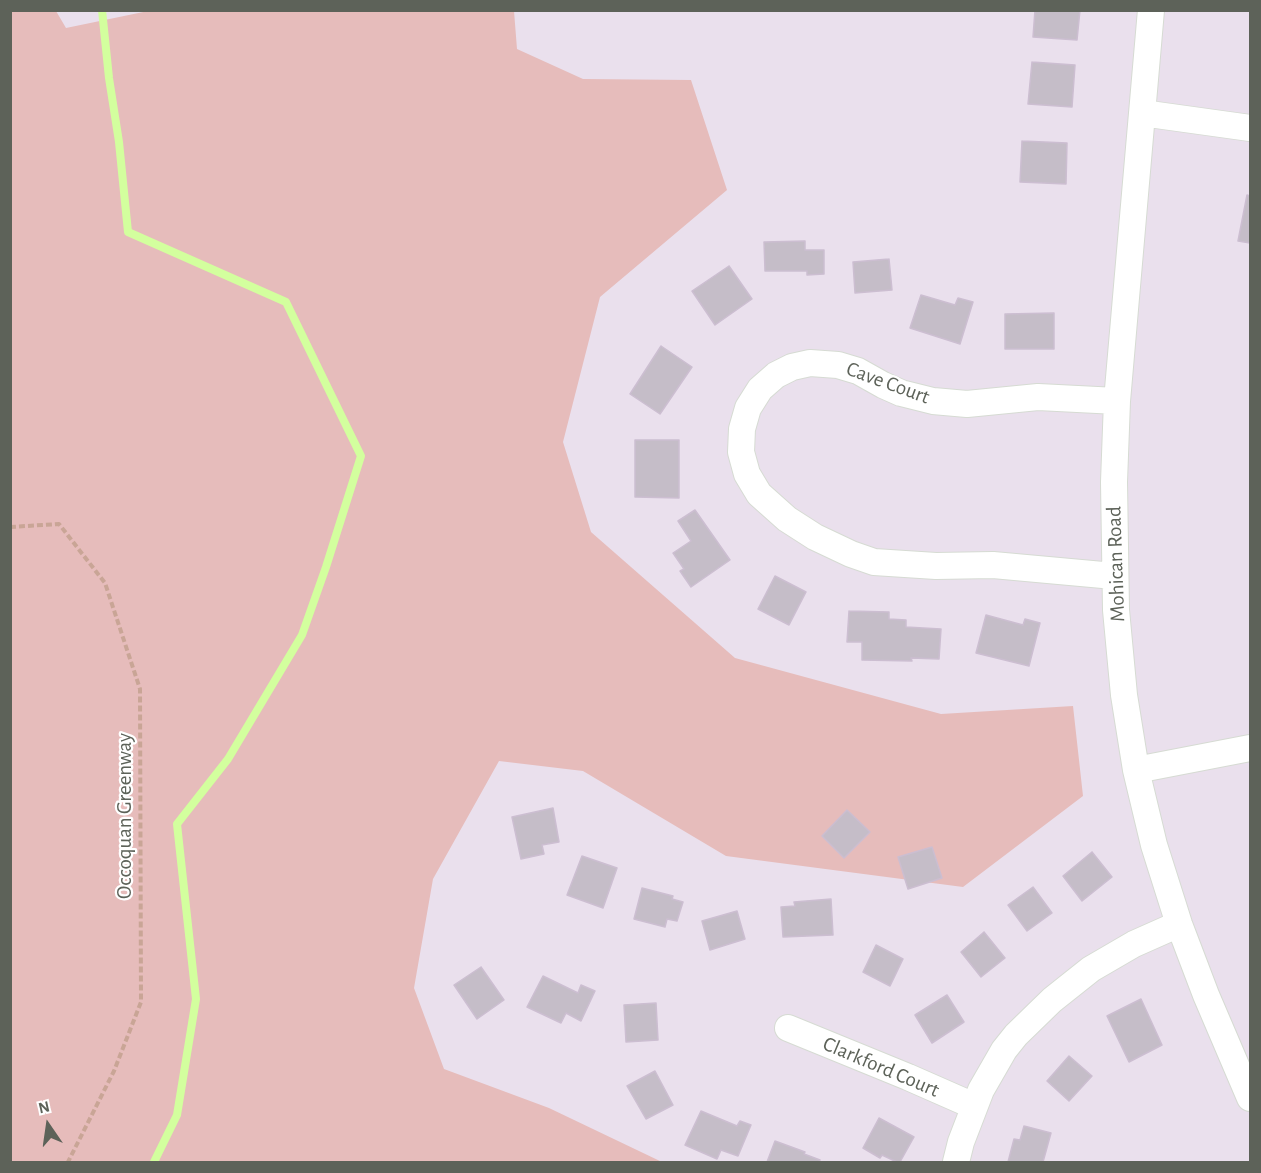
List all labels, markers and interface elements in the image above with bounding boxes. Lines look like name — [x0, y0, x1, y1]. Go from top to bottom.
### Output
street label: Cave Court — [843, 356, 933, 410]
street label: Mohican Road — [1101, 506, 1131, 622]
street label: Occoquan Greenway — [112, 733, 138, 899]
street label: Clarkford Court — [819, 1031, 943, 1103]
north arrow — [18, 1095, 78, 1155]
text: N — [37, 1098, 51, 1117]

